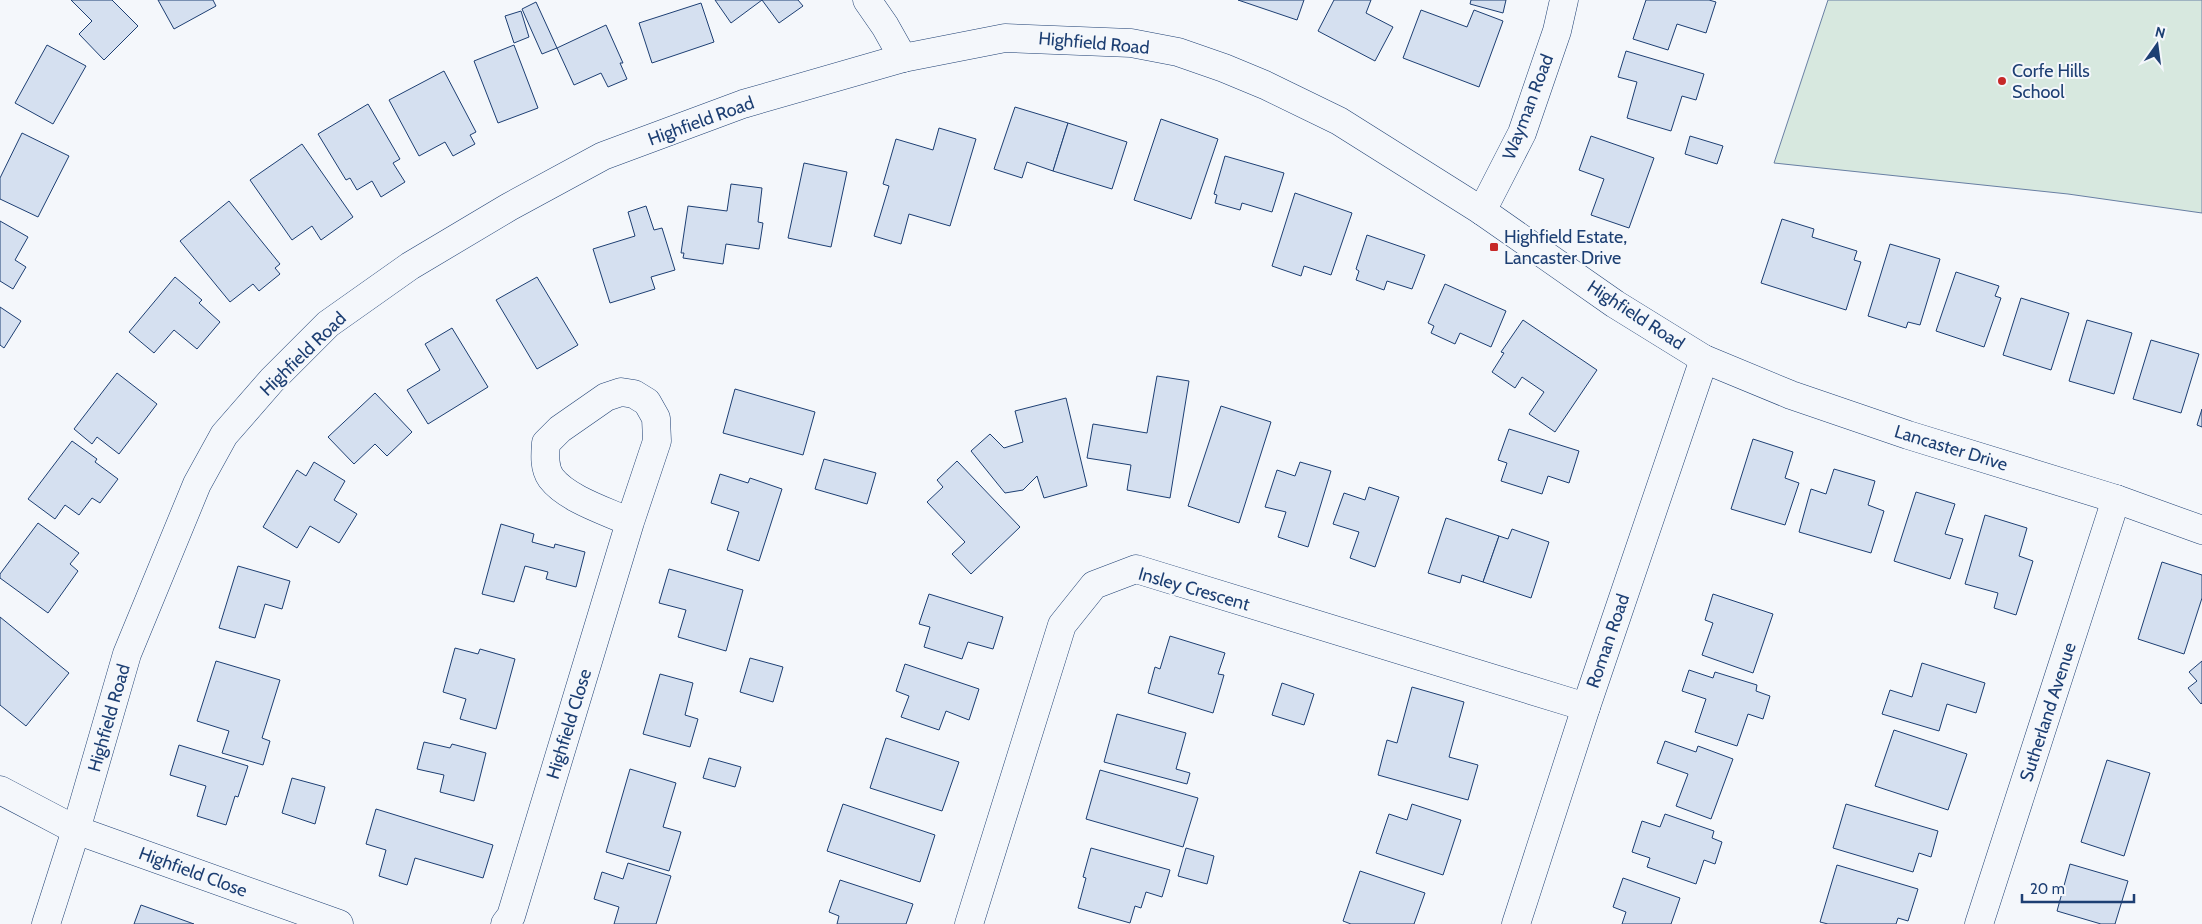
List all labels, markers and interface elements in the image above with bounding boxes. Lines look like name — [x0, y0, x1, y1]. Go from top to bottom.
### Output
north arrow — [2132, 20, 2182, 70]
text: N — [2153, 22, 2167, 42]
street label: Highfield Road — [1038, 27, 1150, 59]
street label: Wayman Road — [1498, 51, 1558, 163]
place label: Corfe Hills School — [2012, 60, 2090, 103]
marker: Corfe Hills School — [1996, 75, 2008, 87]
street label: Highfield Road — [645, 92, 757, 150]
place label: Highfield Estate, Lancaster Drive — [1504, 226, 1627, 269]
marker: Highfield Estate, Lancaster Drive — [1488, 241, 1500, 253]
street label: Highfield Road — [1583, 275, 1689, 355]
street label: Highfield Road — [255, 307, 351, 401]
street label: Lancaster Drive — [1892, 420, 2010, 476]
street label: Insley Crescent — [1136, 563, 1252, 615]
street label: Roman Road — [1582, 591, 1634, 691]
street label: Sutherland Avenue — [2015, 640, 2081, 784]
street label: Highfield Road — [83, 662, 135, 774]
street label: Highfield Close — [542, 666, 596, 782]
street label: Highfield Close — [136, 842, 250, 902]
scale bar — [2022, 872, 2134, 904]
text: 20 m — [2030, 880, 2065, 898]

